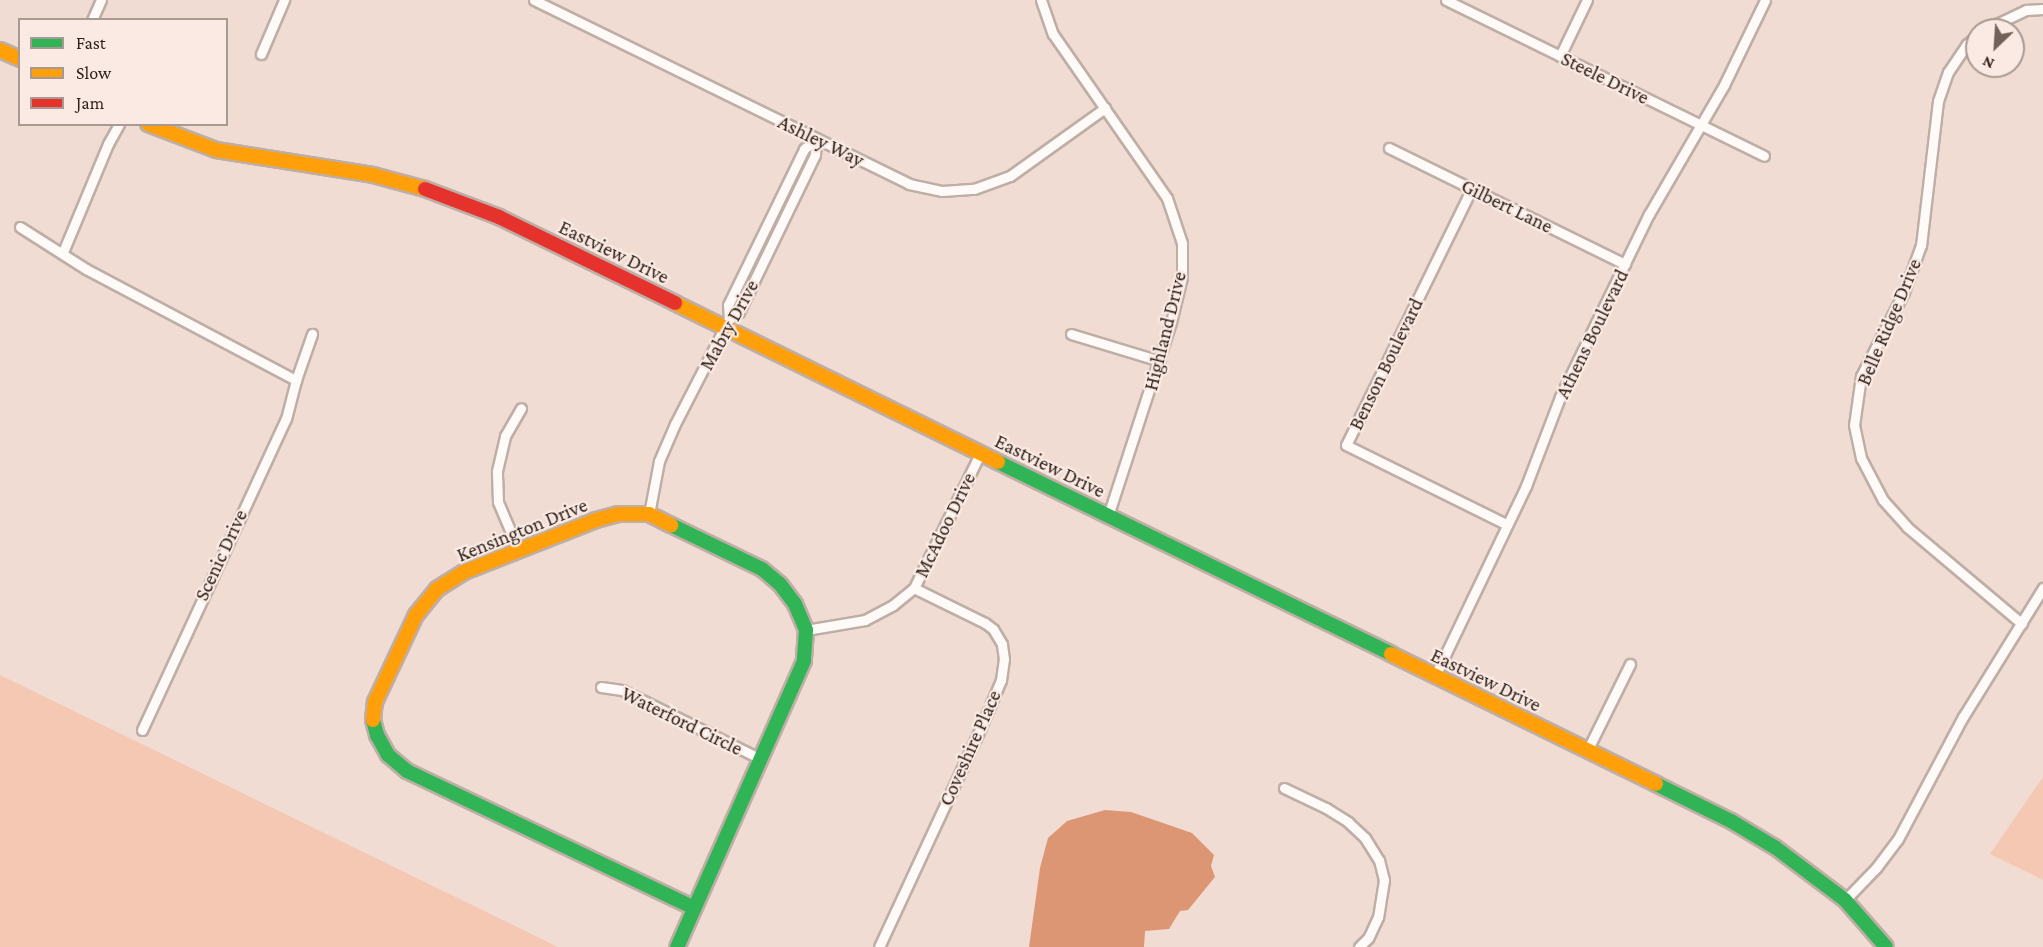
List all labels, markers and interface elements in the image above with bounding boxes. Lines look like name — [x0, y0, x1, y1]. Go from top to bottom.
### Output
legend — [18, 18, 228, 126]
north arrow — [1965, 18, 2025, 78]
text: Fast — [76, 33, 106, 53]
street label: Steele Drive — [1557, 46, 1653, 110]
text: N — [1979, 53, 1997, 73]
text: Slow — [76, 63, 111, 83]
text: Jam — [76, 93, 104, 113]
street label: Ashley Way — [774, 110, 868, 172]
street label: Gilbert Lane — [1457, 174, 1557, 238]
street label: Eastview Drive — [555, 215, 673, 289]
street label: Belle Ridge Drive — [1852, 255, 1926, 389]
street label: Athens Boulevard — [1550, 266, 1634, 402]
street label: Highland Drive — [1139, 269, 1191, 393]
street label: Mabry Drive — [694, 276, 764, 374]
street label: Benson Boulevard — [1344, 294, 1428, 434]
street label: Eastview Drive — [991, 429, 1109, 503]
street label: McAdoo Drive — [909, 469, 981, 581]
street label: Kensington Drive — [453, 493, 591, 567]
street label: Scenic Drive — [189, 506, 253, 604]
street label: Eastview Drive — [1427, 643, 1545, 717]
street label: Waterford Circle — [618, 681, 746, 761]
street label: Coveshire Place — [934, 686, 1006, 810]

